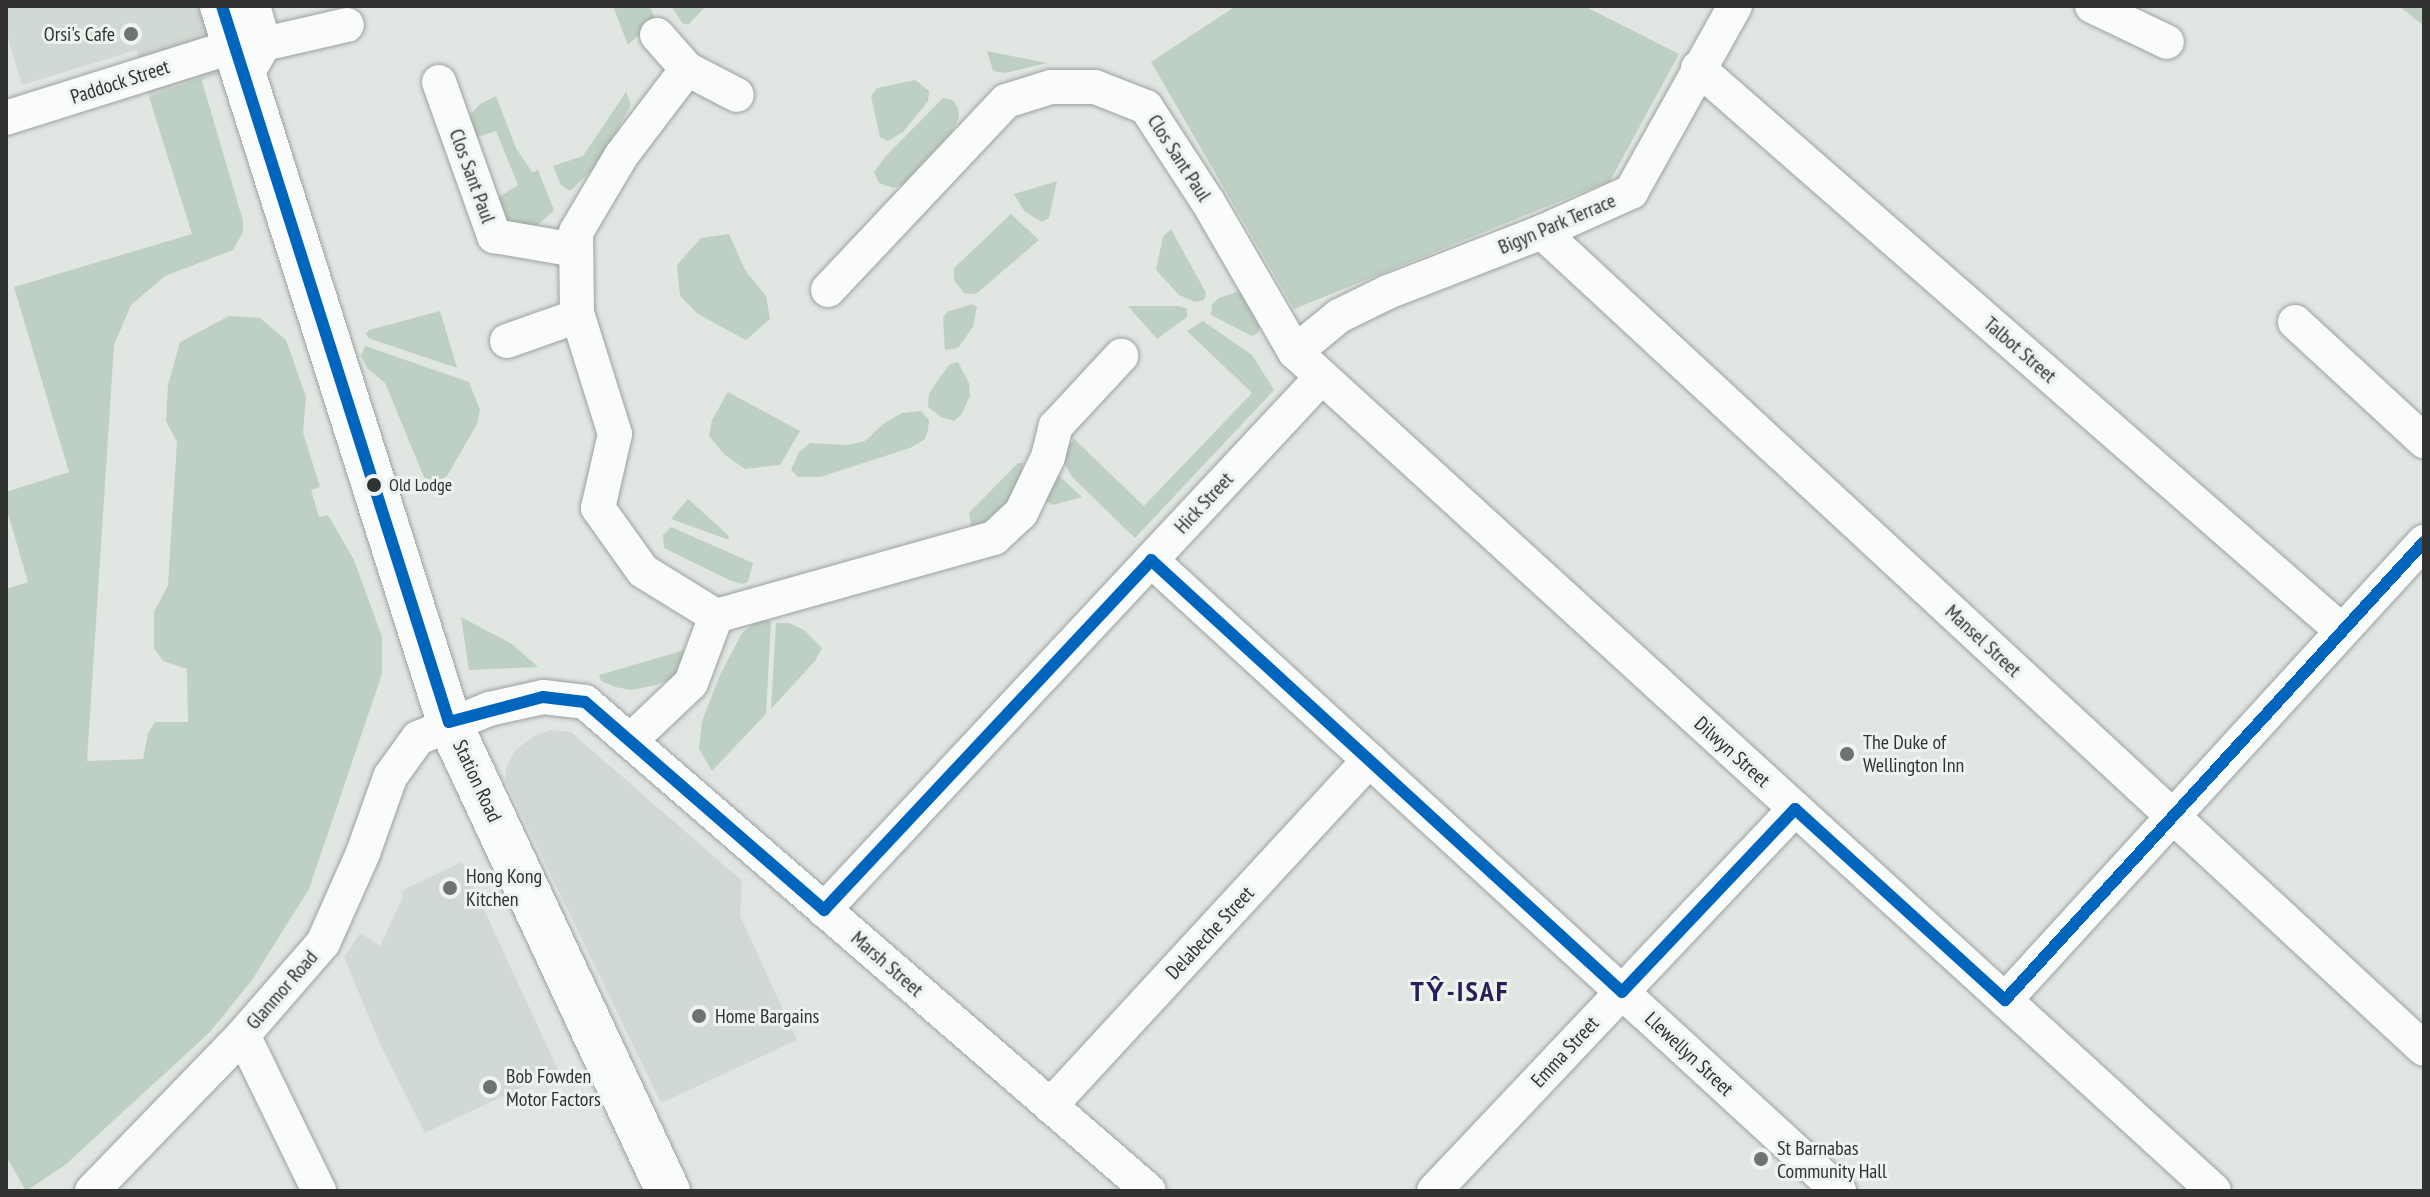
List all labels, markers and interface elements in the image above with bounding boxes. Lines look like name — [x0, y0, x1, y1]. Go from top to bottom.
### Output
place label: Orsi's Cafe — [44, 22, 115, 46]
marker: Orsi's Cafe — [122, 25, 140, 43]
street label: Paddock Street — [67, 55, 173, 109]
street label: Clos Sant Paul — [1142, 110, 1216, 206]
street label: Clos Sant Paul — [444, 126, 500, 226]
street label: Bigyn Park Terrace — [1494, 188, 1620, 260]
street label: Talbot Street — [1979, 312, 2061, 388]
street label: Hick Street — [1169, 467, 1239, 539]
place label: Old Lodge — [389, 474, 452, 496]
marker: Old Lodge — [366, 477, 382, 493]
street label: Mansel Street — [1940, 600, 2026, 682]
street label: Dilwyn Street — [1689, 712, 1775, 792]
place label: The Duke of Wellington Inn — [1863, 730, 1964, 777]
street label: Station Road — [448, 736, 506, 826]
marker: The Duke of Wellington Inn — [1838, 745, 1856, 763]
place label: Hong Kong Kitchen — [466, 864, 542, 911]
marker: Hong Kong Kitchen — [441, 879, 459, 897]
street label: Delabeche Street — [1161, 882, 1259, 984]
street label: Marsh Street — [846, 926, 928, 1002]
street label: Glanmor Road — [241, 946, 323, 1034]
district label: TŶ-ISAF — [1410, 974, 1510, 1008]
place label: Home Bargains — [715, 1004, 819, 1028]
marker: Home Bargains — [690, 1007, 708, 1025]
street label: Llewellyn Street — [1640, 1007, 1738, 1101]
street label: Emma Street — [1526, 1012, 1604, 1092]
place label: Bob Fowden Motor Factors — [506, 1064, 601, 1111]
marker: Bob Fowden Motor Factors — [481, 1078, 499, 1096]
place label: St Barnabas Community Hall — [1777, 1136, 1887, 1183]
marker: St Barnabas Community Hall — [1752, 1150, 1770, 1168]

